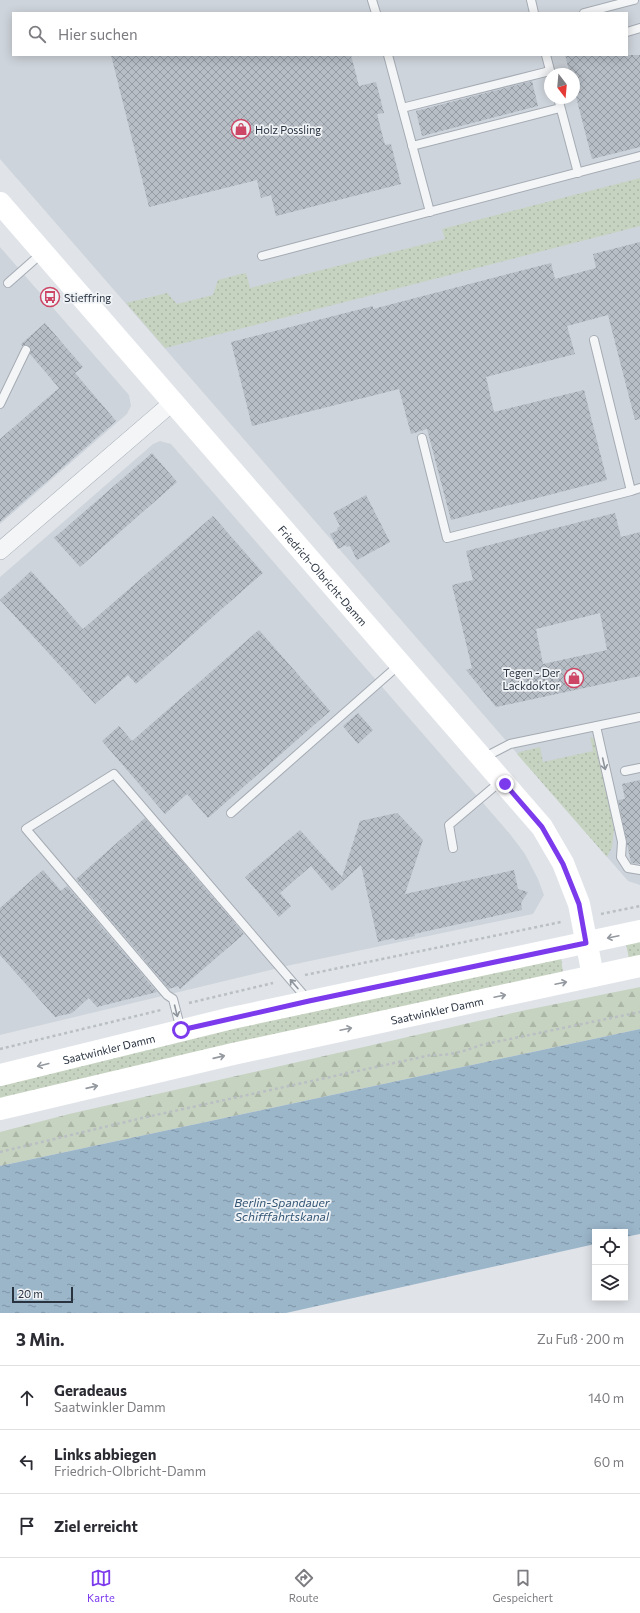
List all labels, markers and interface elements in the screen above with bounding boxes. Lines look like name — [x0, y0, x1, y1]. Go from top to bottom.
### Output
search box — [12, 12, 628, 56]
icon: search — [26, 23, 48, 45]
text: Hier suchen — [58, 25, 138, 43]
north arrow — [544, 68, 580, 104]
shop icon: Holz Possling — [230, 118, 252, 140]
place label: Holz Possling — [255, 123, 321, 136]
bus stop icon: Stieffring — [39, 286, 61, 308]
place label: Stieffring — [64, 291, 111, 304]
street label: Friedrich-Olbricht-Damm — [276, 522, 370, 628]
place label: Tegen - Der Lackdoktor — [502, 666, 561, 692]
shop icon: Tegen - Der Lackdoktor — [563, 667, 585, 689]
one-way arrow — [601, 757, 609, 770]
route end — [496, 775, 514, 793]
one-way arrow — [607, 933, 620, 941]
one-way arrow — [554, 978, 567, 986]
one-way arrow — [290, 979, 299, 989]
one-way arrow — [493, 991, 506, 999]
street label: Saatwinkler Damm — [389, 994, 485, 1026]
one-way arrow — [173, 1005, 180, 1018]
route start — [172, 1021, 190, 1039]
one-way arrow — [339, 1025, 352, 1033]
street label: Saatwinkler Damm — [61, 1031, 156, 1066]
one-way arrow — [212, 1053, 225, 1061]
one-way arrow — [37, 1061, 50, 1069]
one-way arrow — [86, 1083, 99, 1091]
water label: Berlin-Spandauer Schifffahrtskanal — [234, 1195, 331, 1223]
map controls — [592, 1229, 628, 1301]
button: locate — [592, 1229, 628, 1265]
button: layers — [592, 1265, 628, 1301]
scale bar — [12, 1285, 73, 1304]
text: 20 m — [18, 1287, 43, 1300]
text: 3 Min. — [16, 1329, 65, 1350]
text: Zu Fuß · 200 m — [537, 1331, 624, 1347]
text: Geradeaus — [54, 1381, 127, 1399]
icon: ahead — [16, 1387, 38, 1409]
text: 140 m — [588, 1390, 624, 1406]
text: Saatwinkler Damm — [54, 1399, 166, 1415]
text: Links abbiegen — [54, 1445, 156, 1463]
icon: left — [16, 1451, 38, 1473]
text: 60 m — [594, 1454, 624, 1470]
text: Friedrich-Olbricht-Damm — [54, 1463, 206, 1479]
icon: arrive — [16, 1515, 38, 1537]
text: Ziel erreicht — [54, 1517, 138, 1535]
tab: Karte — [87, 1567, 115, 1604]
tab: Route — [289, 1567, 319, 1604]
tab: Gespeichert — [493, 1567, 553, 1604]

